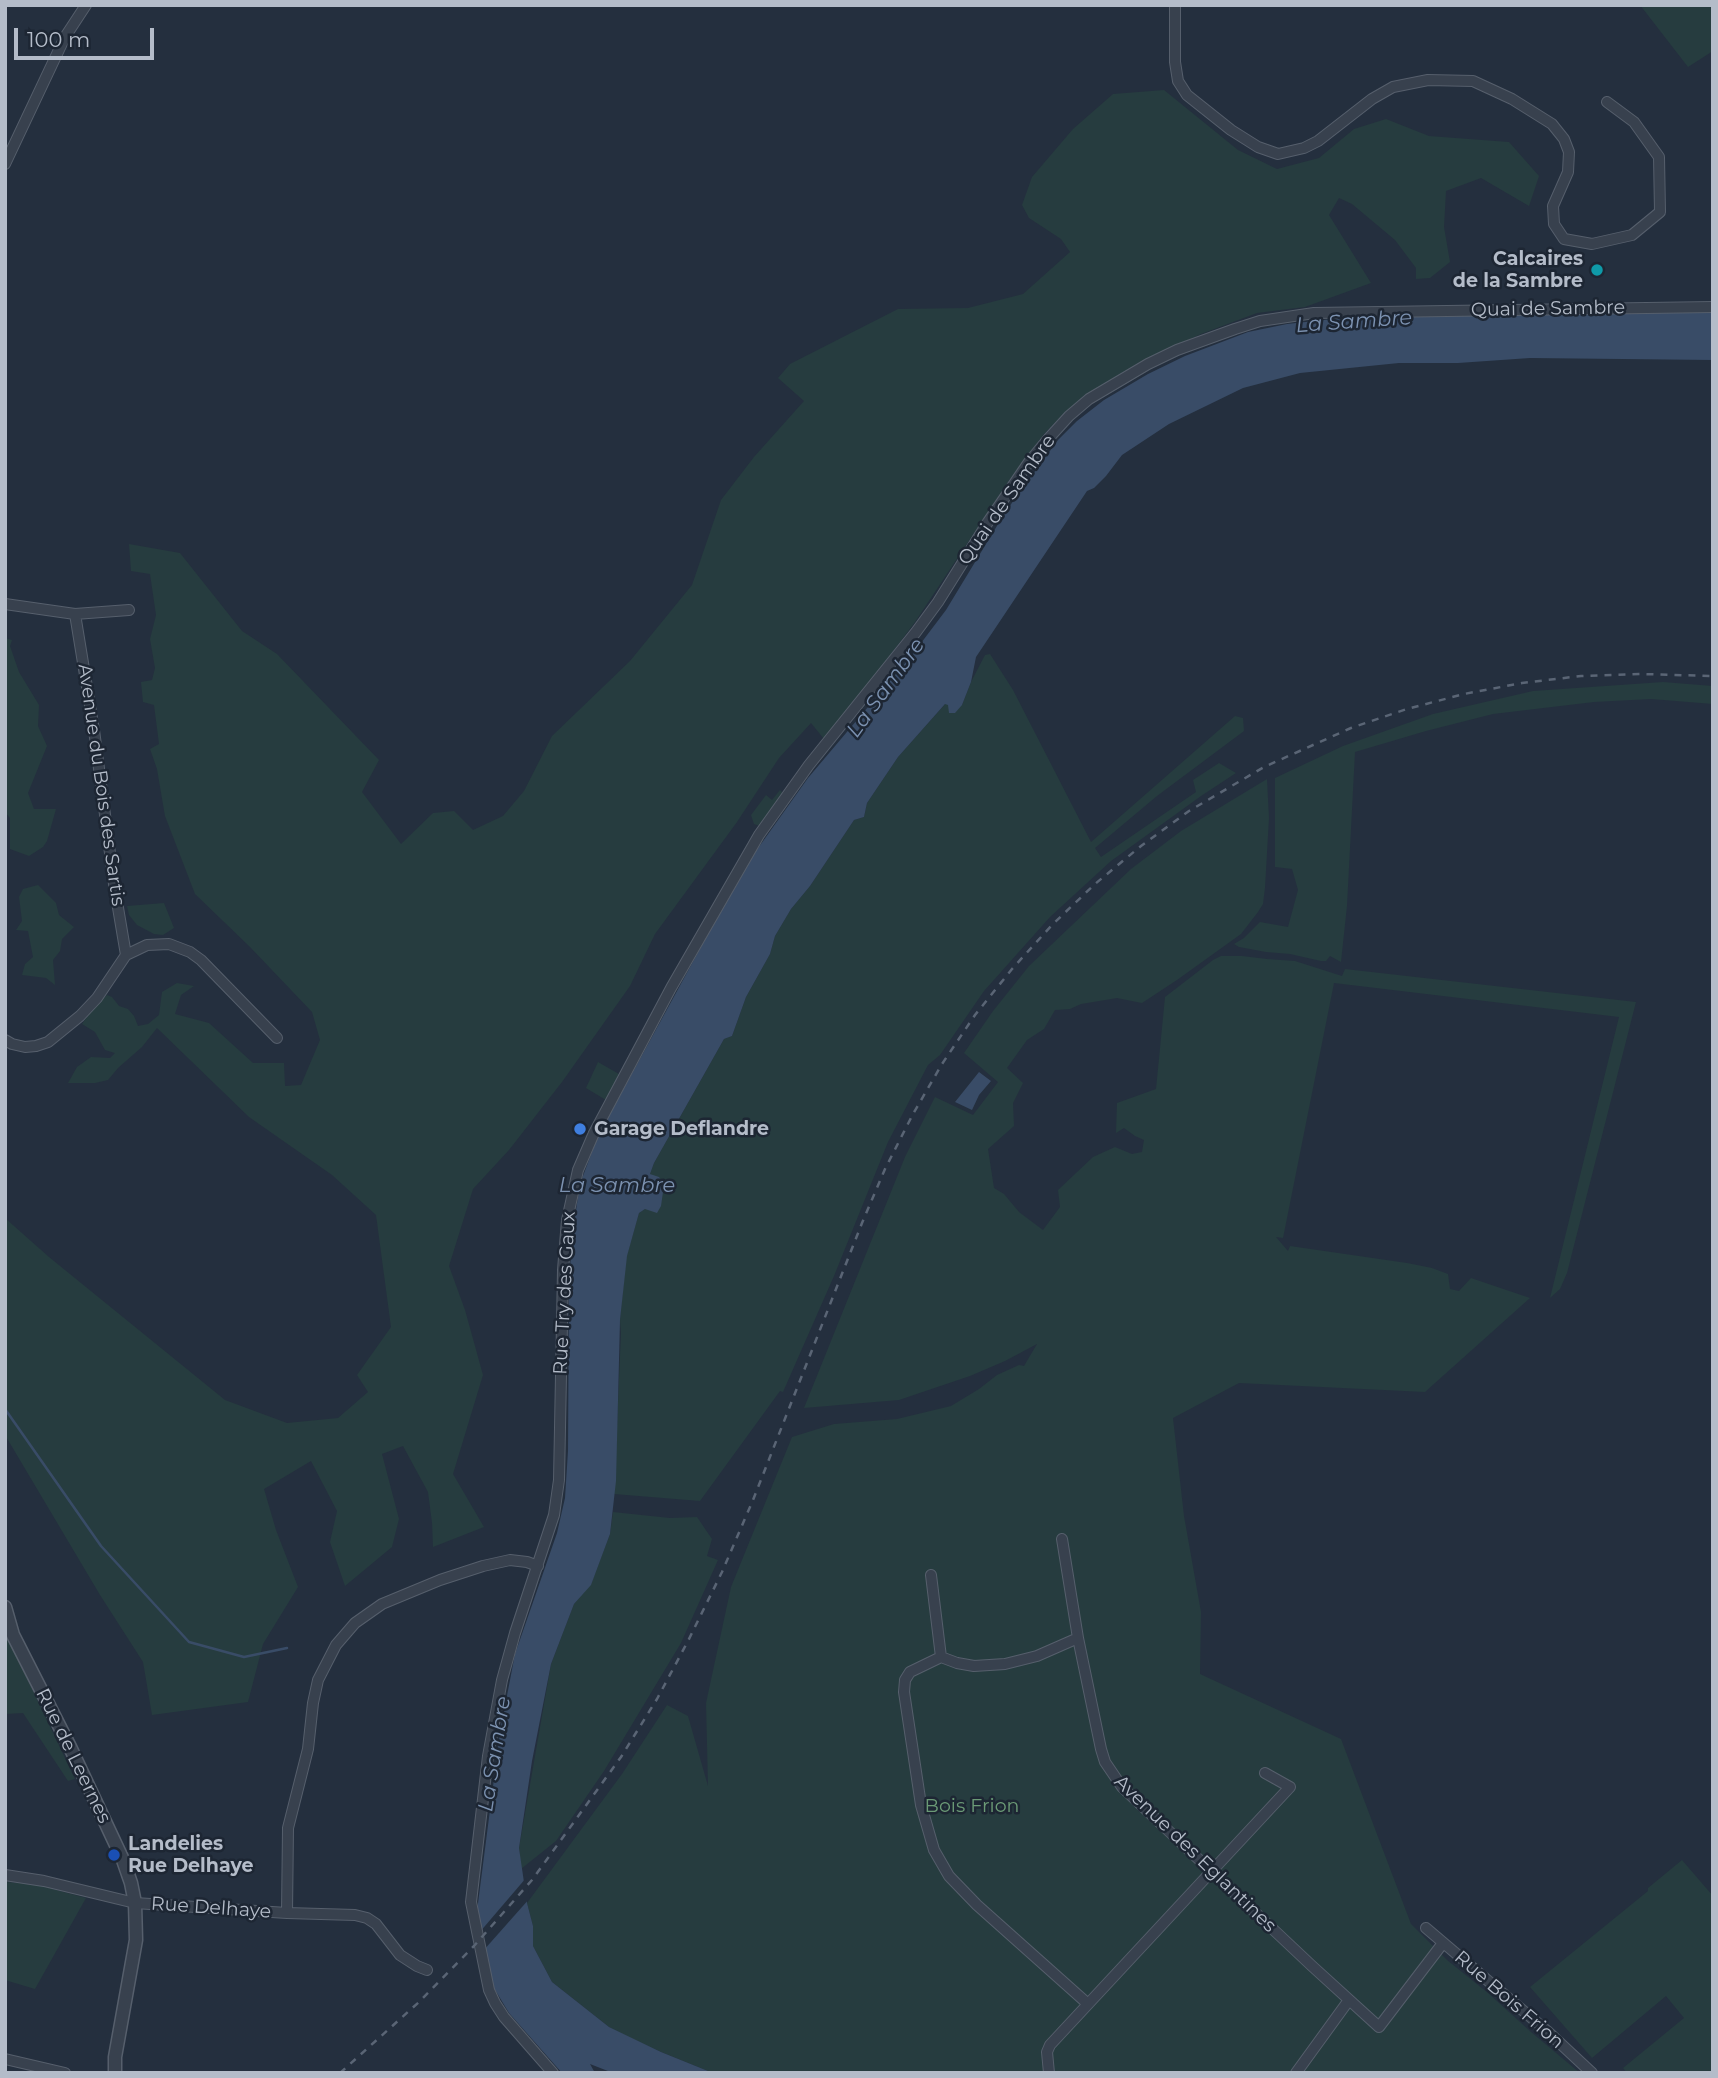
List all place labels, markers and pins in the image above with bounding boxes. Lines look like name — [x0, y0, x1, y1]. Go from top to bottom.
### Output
place label: Calcaires de la Sambre — [1453, 248, 1583, 292]
marker: Calcaires de la Sambre — [1589, 262, 1605, 278]
place label: Garage Deflandre — [594, 1118, 769, 1140]
marker: Garage Deflandre — [572, 1121, 588, 1137]
place label: Landelies Rue Delhaye — [128, 1833, 254, 1877]
marker: Landelies Rue Delhaye — [106, 1847, 122, 1863]

